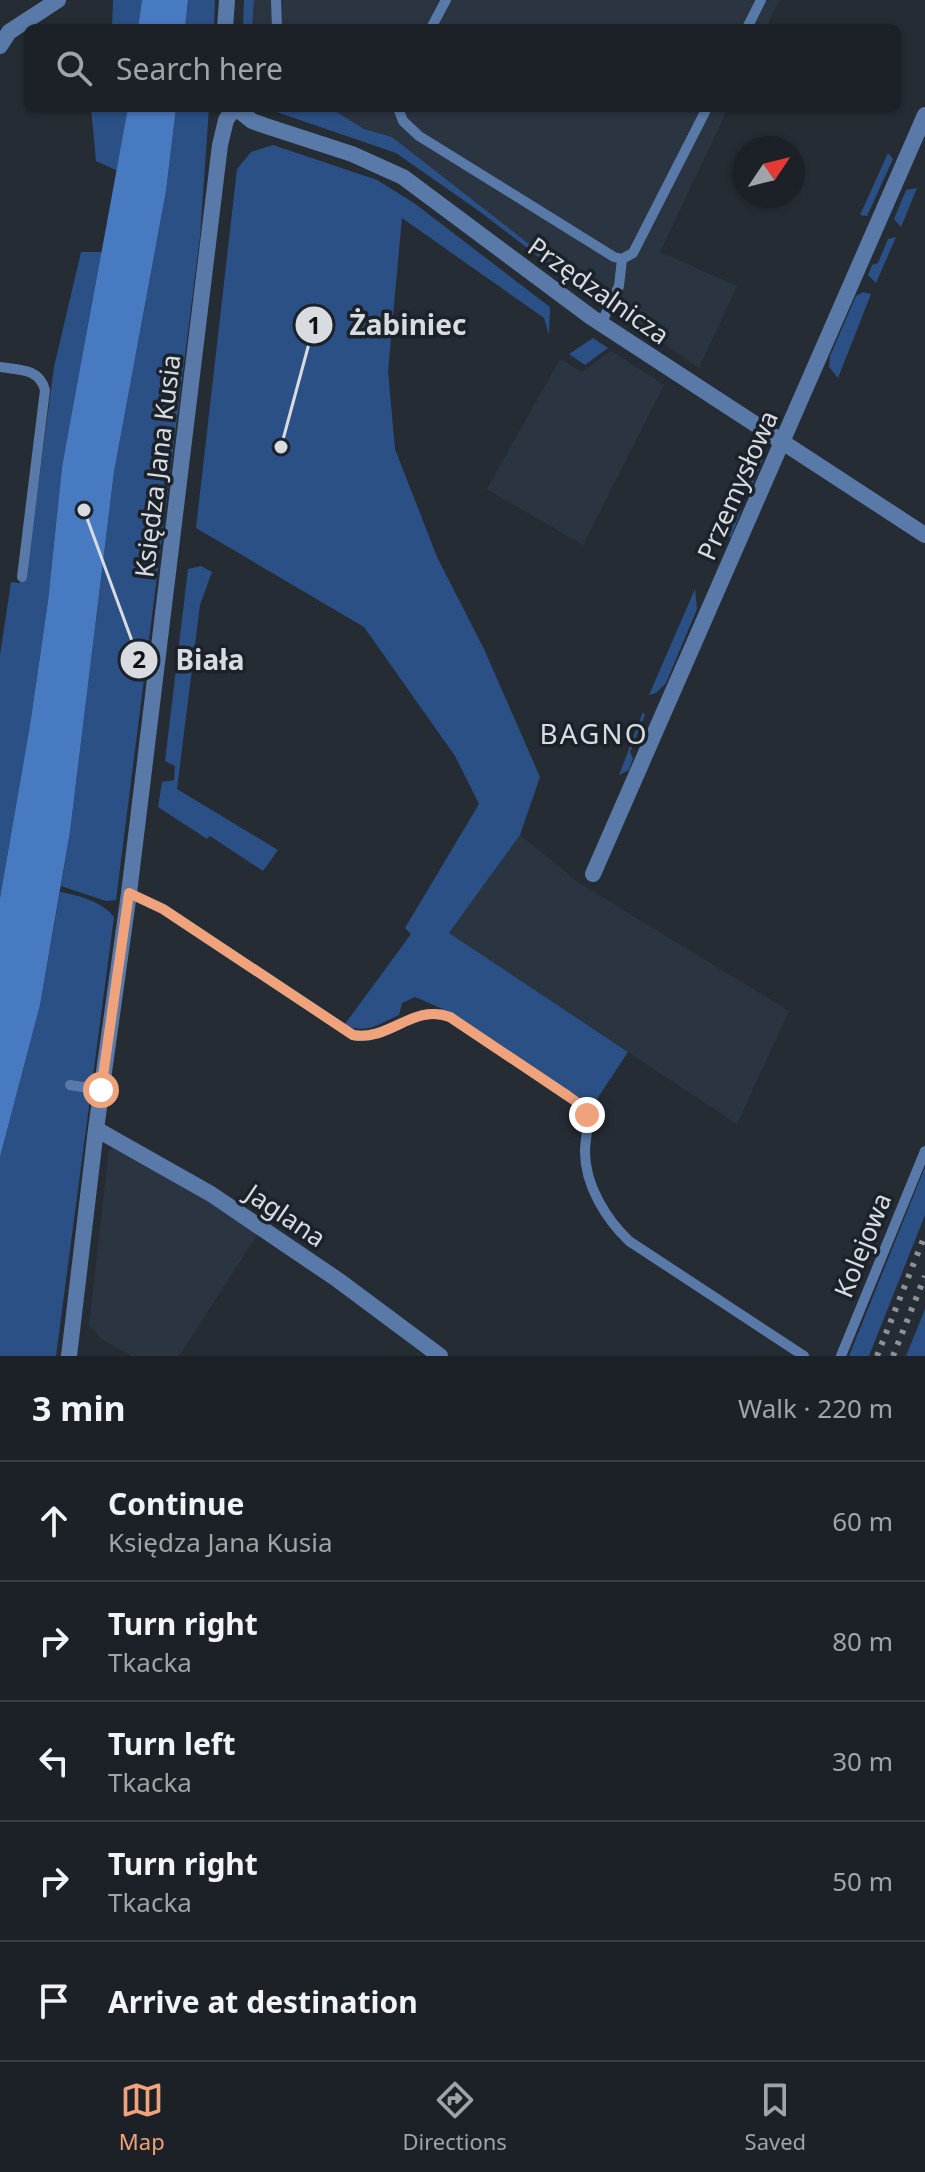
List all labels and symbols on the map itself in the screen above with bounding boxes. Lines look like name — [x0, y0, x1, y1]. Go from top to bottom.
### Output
north arrow — [733, 136, 805, 208]
street label: Przędzalnicza — [521, 228, 677, 352]
callout: Żabiniec — [294, 299, 483, 351]
text: Żabiniec — [350, 305, 466, 343]
text: 1 — [307, 308, 321, 341]
street label: Księdza Jana Kusia — [125, 352, 189, 580]
street label: Przemysłowa — [688, 404, 786, 566]
callout: Biała — [119, 634, 261, 686]
text: Biała — [175, 640, 245, 678]
text: 2 — [132, 642, 146, 675]
district label: BAGNO — [539, 714, 649, 752]
route start — [83, 1072, 119, 1108]
route end — [569, 1097, 605, 1133]
street label: Jaglana — [236, 1173, 333, 1255]
street label: Kolejowa — [825, 1187, 899, 1303]

